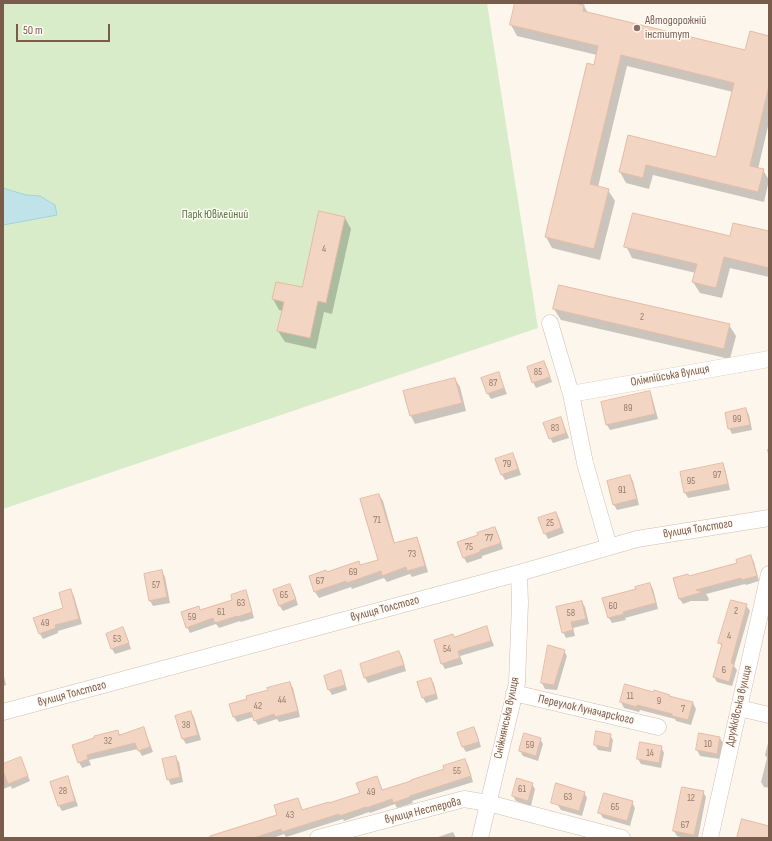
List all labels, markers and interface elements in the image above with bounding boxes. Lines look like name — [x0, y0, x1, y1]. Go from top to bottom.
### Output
place label: Автодорожній інститут — [645, 14, 706, 42]
scale bar — [18, 16, 112, 42]
text: 50 m — [23, 23, 43, 38]
marker: Автодорожній інститут — [632, 23, 642, 33]
park label: Парк Ювілейний — [182, 208, 248, 222]
house number: 4 — [322, 243, 326, 255]
house number: 2 — [640, 311, 644, 323]
street label: Олімпійська вулиця — [630, 362, 710, 390]
house number: 85 — [534, 366, 542, 378]
house number: 87 — [489, 377, 497, 389]
house number: 89 — [624, 402, 632, 414]
house number: 99 — [733, 413, 741, 425]
house number: 83 — [551, 422, 559, 434]
house number: 79 — [503, 458, 511, 470]
house number: 97 — [713, 469, 721, 481]
house number: 95 — [687, 475, 695, 487]
house number: 91 — [618, 484, 626, 496]
house number: 71 — [373, 514, 381, 526]
street label: вулиця Толстого — [662, 516, 734, 542]
house number: 25 — [546, 517, 554, 529]
house number: 77 — [485, 532, 493, 544]
house number: 75 — [465, 541, 473, 553]
house number: 73 — [408, 548, 416, 560]
house number: 69 — [349, 566, 357, 578]
house number: 67 — [316, 575, 324, 587]
house number: 57 — [152, 579, 160, 591]
house number: 65 — [280, 589, 288, 601]
street label: вулиця Толстого — [349, 593, 421, 625]
house number: 63 — [237, 597, 245, 609]
house number: 60 — [609, 600, 617, 612]
house number: 2 — [734, 605, 738, 617]
house number: 61 — [217, 606, 225, 618]
house number: 58 — [567, 607, 575, 619]
house number: 59 — [188, 611, 196, 623]
house number: 49 — [41, 617, 49, 629]
house number: 4 — [727, 630, 731, 642]
house number: 53 — [113, 633, 121, 645]
house number: 54 — [443, 643, 451, 655]
house number: 6 — [722, 664, 726, 676]
street label: Дружківська вулиця — [723, 664, 755, 748]
street label: Сніжнянська вулиця — [491, 676, 523, 760]
street label: вулиця Толстого — [36, 678, 108, 710]
house number: 11 — [627, 690, 633, 702]
street label: Переулок Луначарского — [537, 692, 635, 728]
house number: 44 — [278, 694, 286, 706]
house number: 9 — [657, 695, 661, 707]
house number: 42 — [254, 700, 262, 712]
house number: 7 — [681, 703, 685, 715]
house number: 38 — [182, 719, 190, 731]
house number: 32 — [104, 735, 112, 747]
house number: 10 — [704, 738, 712, 750]
house number: 59 — [526, 739, 534, 751]
house number: 14 — [646, 747, 654, 759]
house number: 55 — [453, 765, 461, 777]
house number: 61 — [518, 783, 526, 795]
house number: 28 — [59, 785, 67, 797]
house number: 49 — [367, 786, 375, 798]
house number: 63 — [564, 791, 572, 803]
house number: 12 — [687, 792, 695, 804]
street label: вулиця Нестерова — [383, 795, 463, 827]
house number: 65 — [611, 801, 619, 813]
house number: 43 — [286, 809, 294, 821]
house number: 67 — [681, 819, 689, 831]

